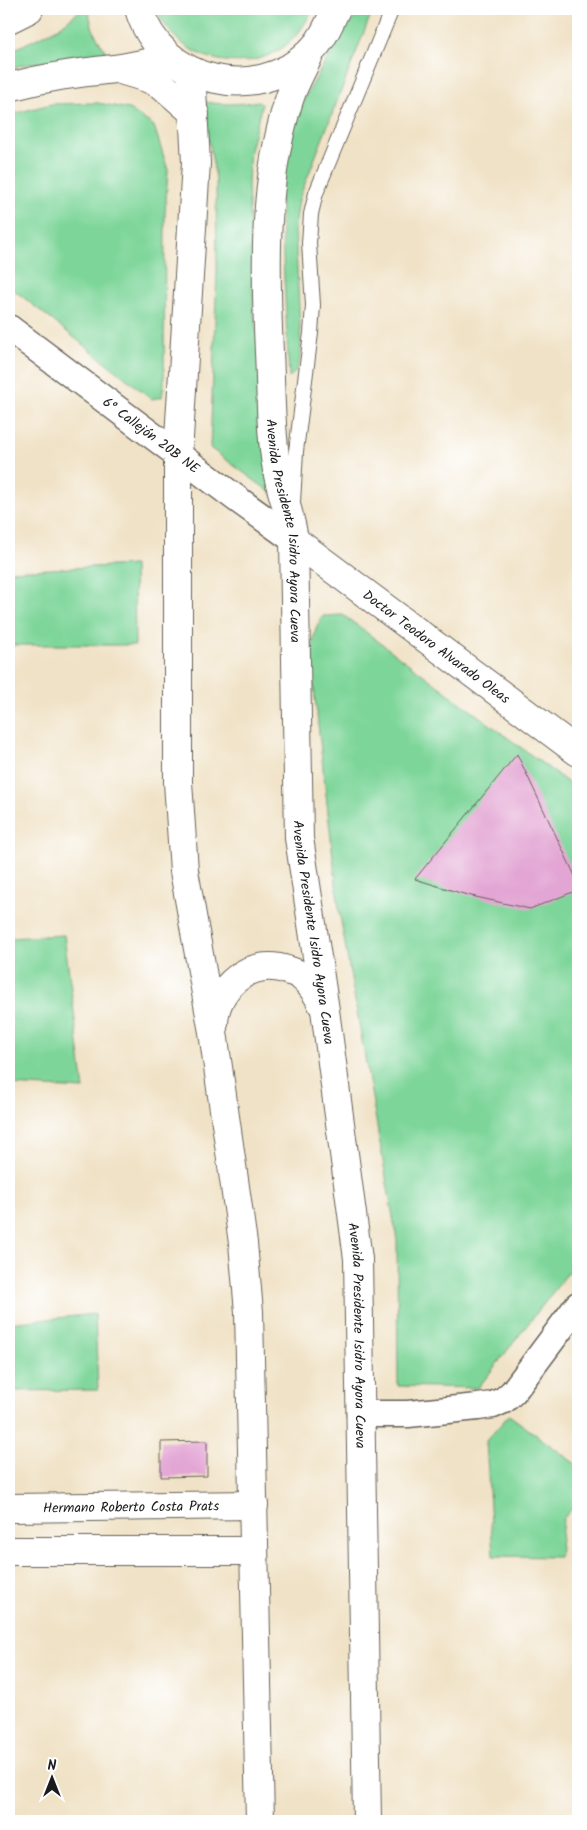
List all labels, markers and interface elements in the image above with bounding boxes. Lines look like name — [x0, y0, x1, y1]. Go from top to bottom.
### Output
street label: 6° Callejón 20B NE — [98, 392, 205, 480]
street label: Avenida Presidente Isidro Ayora Cueva — [260, 418, 306, 643]
street label: Doctor Teodoro Alvarado Oleas — [358, 585, 514, 710]
street label: Avenida Presidente Isidro Ayora Cueva — [287, 820, 339, 1046]
street label: Avenida Presidente Isidro Ayora Cueva — [341, 1221, 371, 1449]
street label: Hermano Roberto Costa Prats — [43, 1495, 219, 1520]
north arrow — [28, 1752, 78, 1802]
text: N — [48, 1755, 57, 1777]

